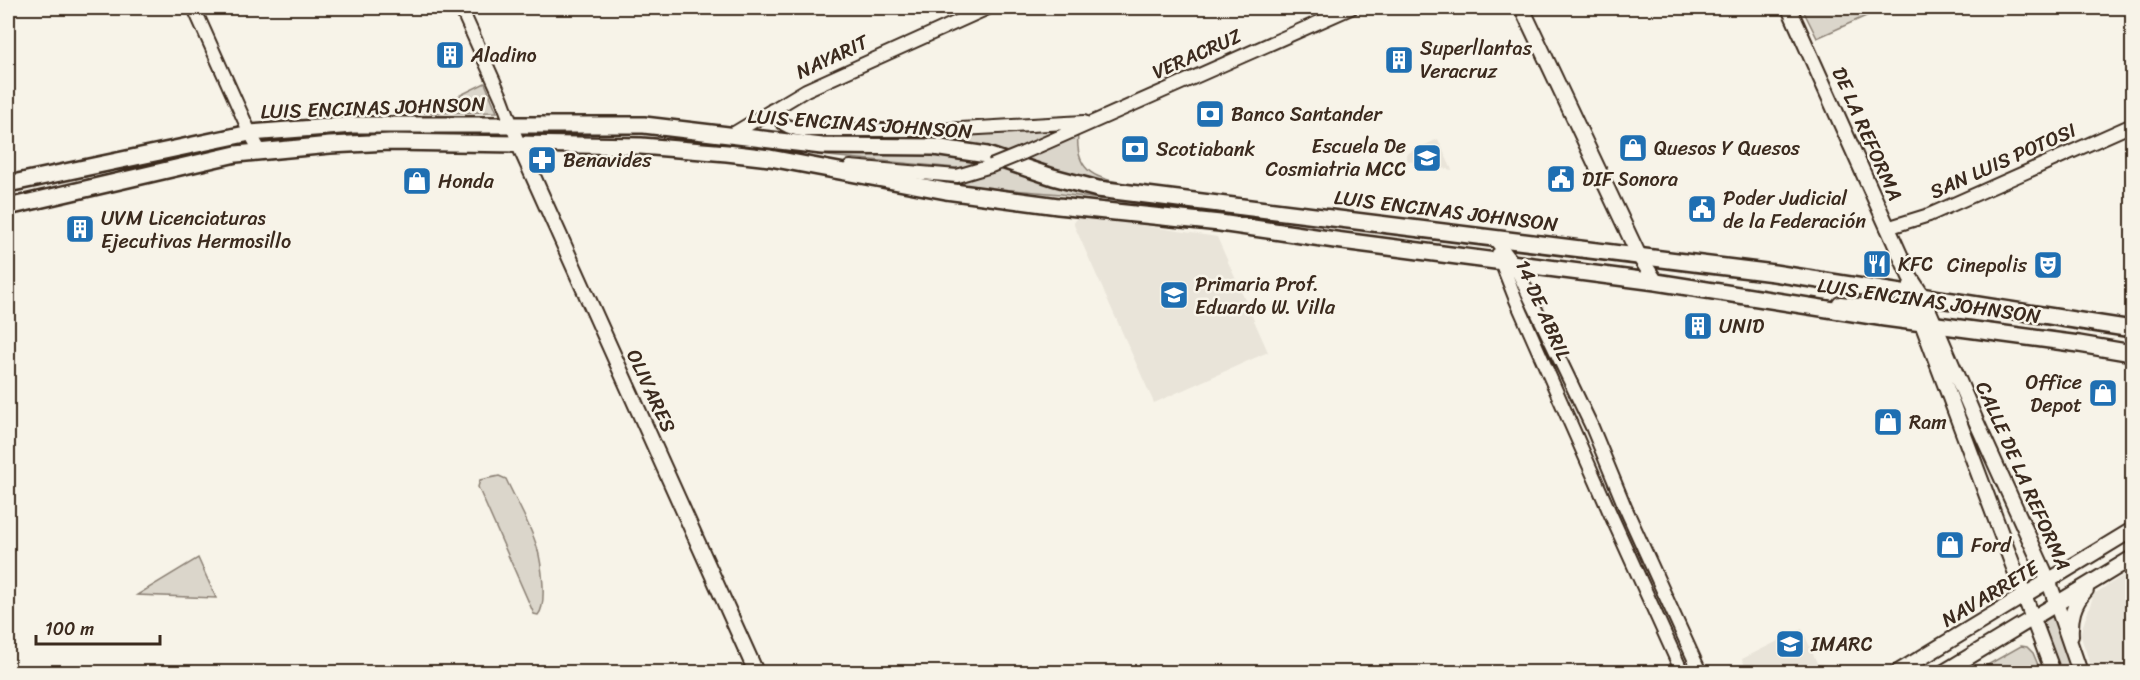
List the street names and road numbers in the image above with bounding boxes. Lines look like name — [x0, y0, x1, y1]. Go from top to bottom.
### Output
street label: VERACRUZ — [1146, 18, 1248, 89]
street label: NAYARIT — [790, 24, 876, 89]
street label: DE LA REFORMA — [1822, 61, 1912, 207]
street label: LUIS ENCINAS JOHNSON — [260, 87, 486, 129]
street label: LUIS ENCINAS JOHNSON — [747, 99, 973, 149]
street label: SAN LUIS POTOSI — [1924, 113, 2082, 209]
street label: LUIS ENCINAS JOHNSON — [1332, 180, 1560, 242]
street label: 14 DE ABRIL — [1505, 254, 1581, 367]
street label: LUIS ENCINAS JOHNSON — [1815, 268, 2043, 334]
street label: OLIVARES — [616, 343, 686, 439]
street label: CALLE DE LA REFORMA — [1965, 375, 2081, 577]
street label: NAVARRETE — [1934, 550, 2047, 637]

